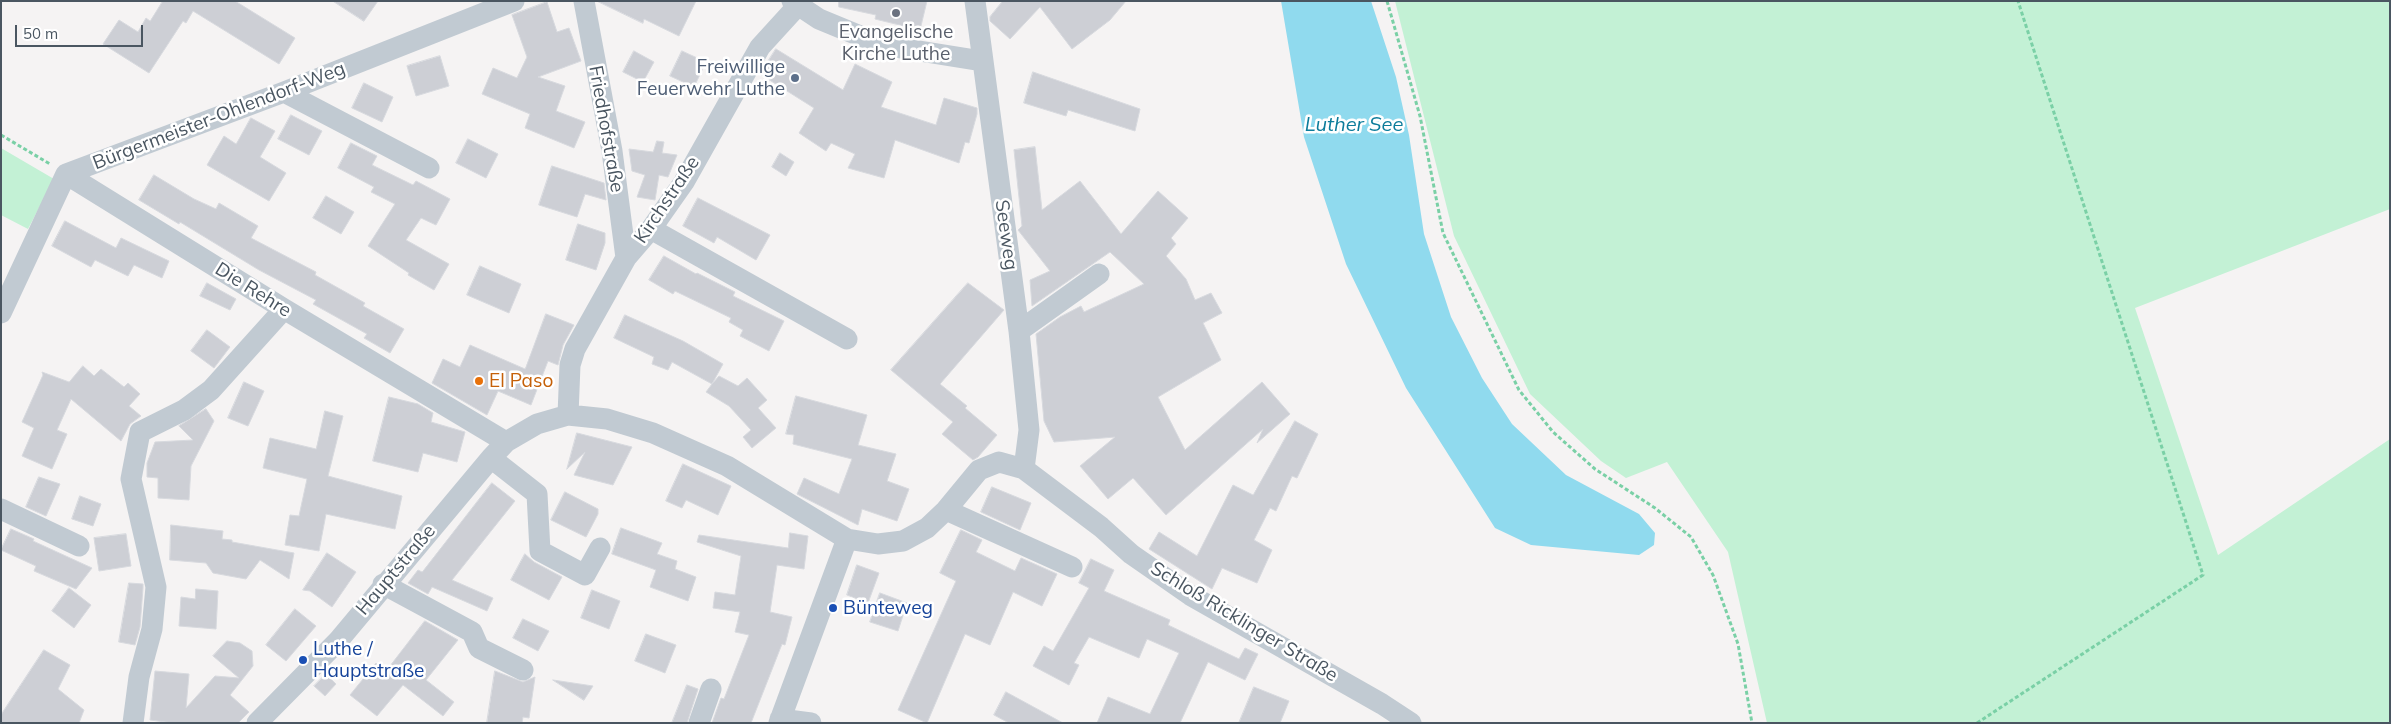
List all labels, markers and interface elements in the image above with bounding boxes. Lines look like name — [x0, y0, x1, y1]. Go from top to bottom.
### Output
marker: Evangelische Kirche Luthe — [890, 7, 902, 19]
scale bar — [18, 15, 145, 47]
place label: Evangelische Kirche Luthe — [839, 21, 953, 65]
text: 50 m — [23, 24, 58, 43]
place label: Freiwillige Feuerwehr Luthe — [637, 56, 785, 100]
street label: Bürgermeister-Ohlendorf-Weg — [90, 57, 348, 175]
street label: Friedhofstraße — [584, 64, 628, 194]
marker: Freiwillige Feuerwehr Luthe — [789, 72, 801, 84]
water label: Luther See — [1305, 113, 1403, 137]
street label: Kirchstraße — [629, 152, 705, 248]
street label: Seeweg — [990, 198, 1022, 272]
street label: Die Rehre — [211, 258, 295, 322]
place label: El Paso — [489, 370, 553, 392]
marker: El Paso — [473, 375, 485, 387]
street label: Hauptstraße — [351, 520, 441, 620]
street label: Schloß Ricklinger Straße — [1146, 557, 1342, 687]
place label: Bünteweg — [843, 597, 933, 619]
marker: Bünteweg — [827, 602, 839, 614]
place label: Luthe / Hauptstraße — [313, 638, 424, 682]
marker: Luthe / Hauptstraße — [297, 654, 309, 666]

